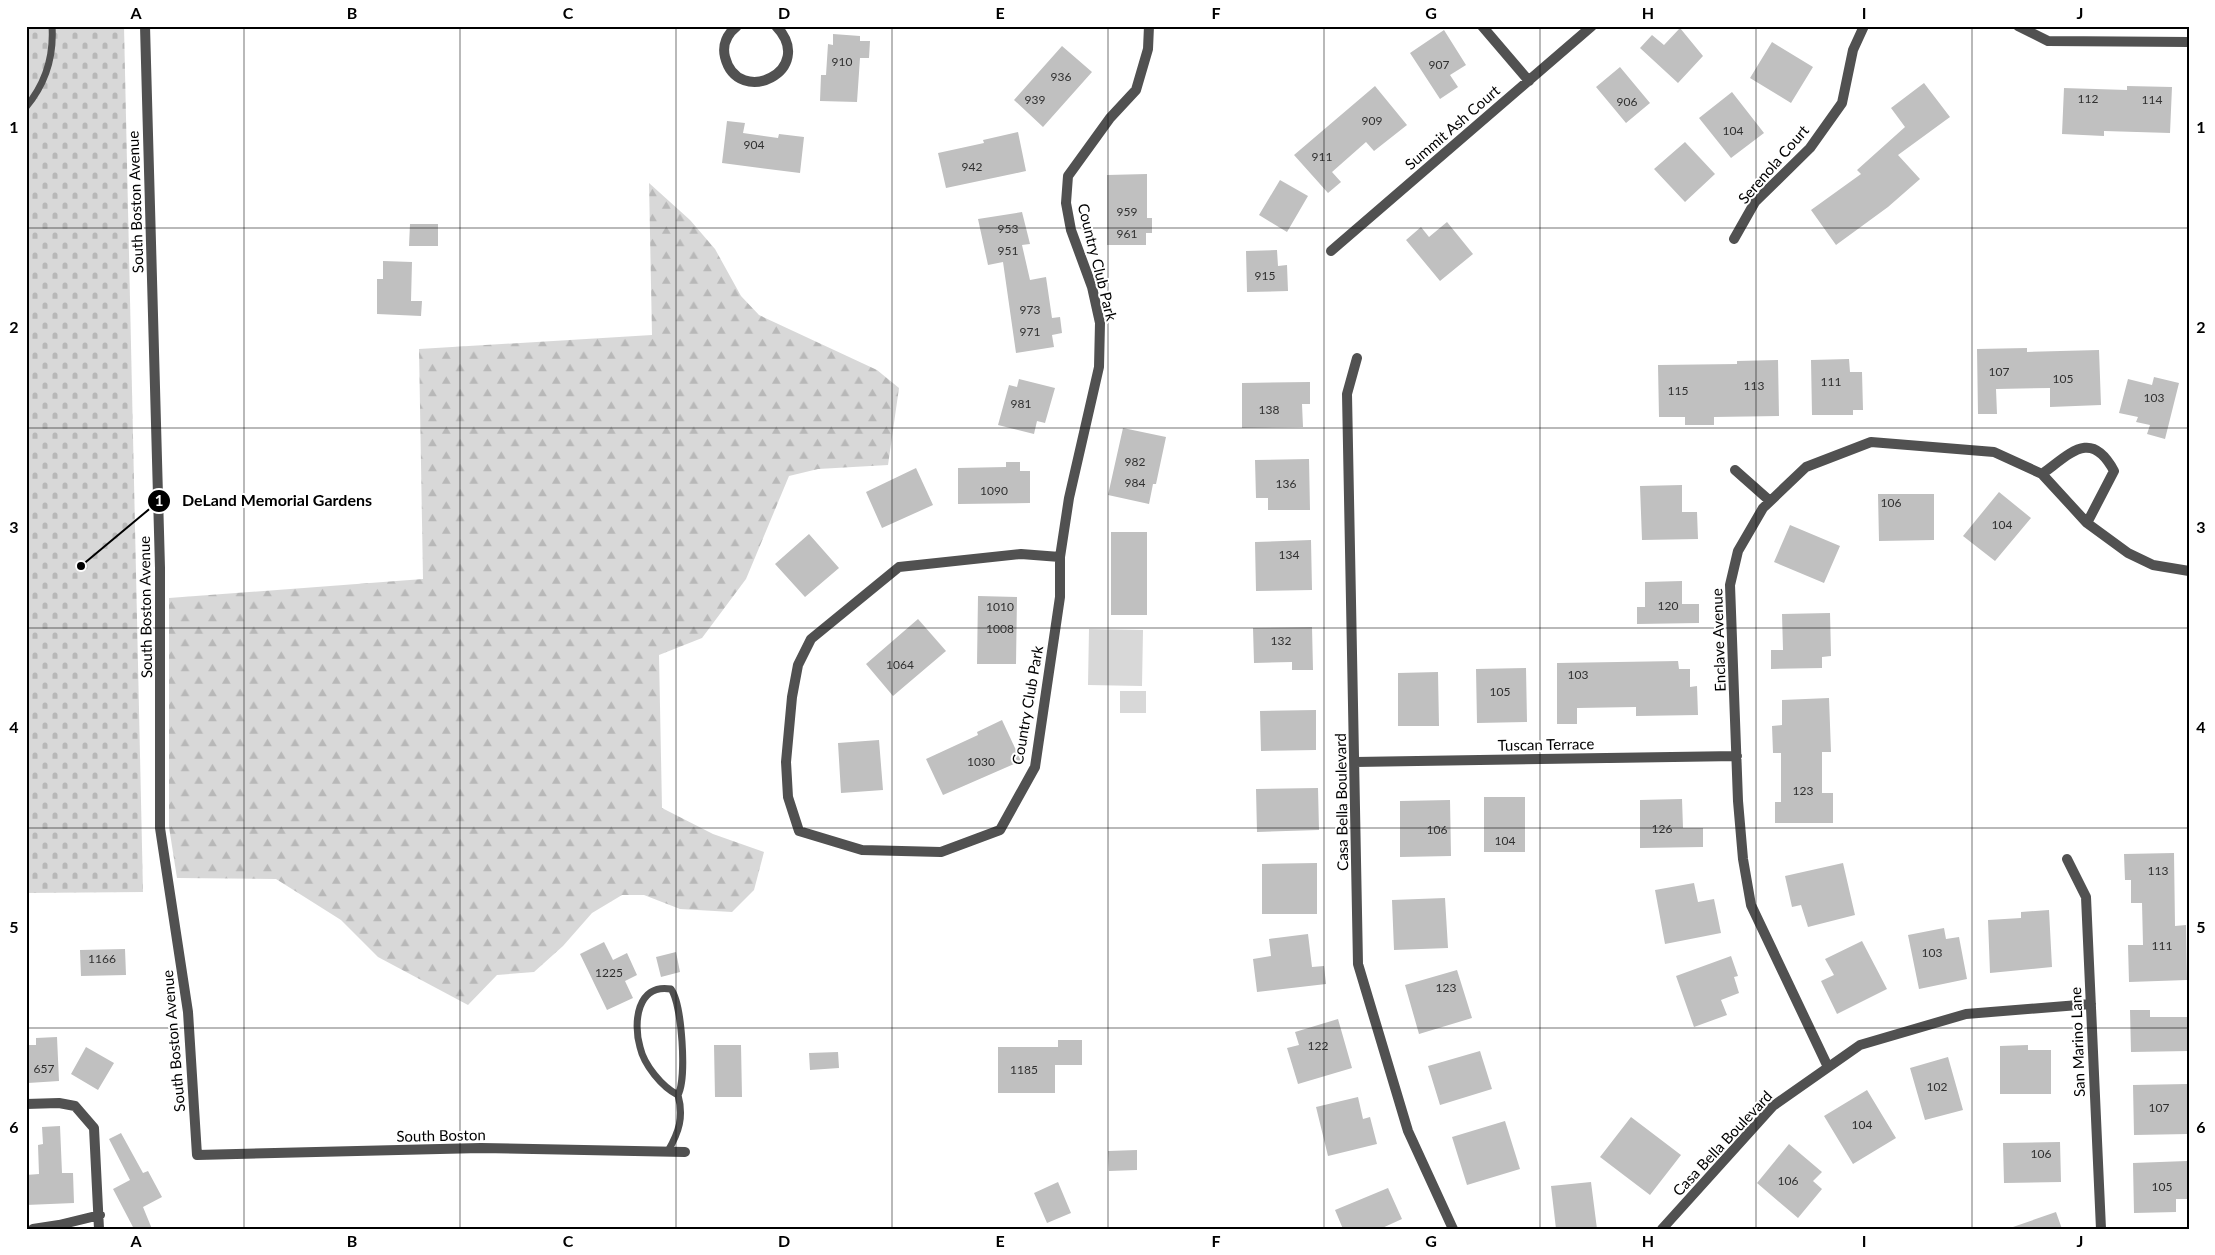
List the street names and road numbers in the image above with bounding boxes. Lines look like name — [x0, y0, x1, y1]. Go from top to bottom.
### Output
street label: Summit Ash Court — [1401, 81, 1504, 173]
street label: Serenola Court — [1734, 121, 1812, 207]
street label: South Boston Avenue — [124, 130, 146, 273]
street label: Country Club Park — [1075, 201, 1121, 323]
street label: South Boston Avenue — [135, 536, 155, 678]
street label: Enclave Avenue — [1707, 588, 1729, 692]
street label: Country Club Park — [1008, 644, 1046, 766]
street label: Casa Bella Boulevard — [1331, 733, 1351, 871]
street label: Tuscan Terrace — [1498, 734, 1595, 754]
street label: South Boston Avenue — [158, 969, 188, 1113]
street label: San Marino Lane — [2066, 987, 2088, 1097]
street label: Casa Bella Boulevard — [1669, 1087, 1775, 1199]
street label: South Boston — [396, 1125, 486, 1145]

